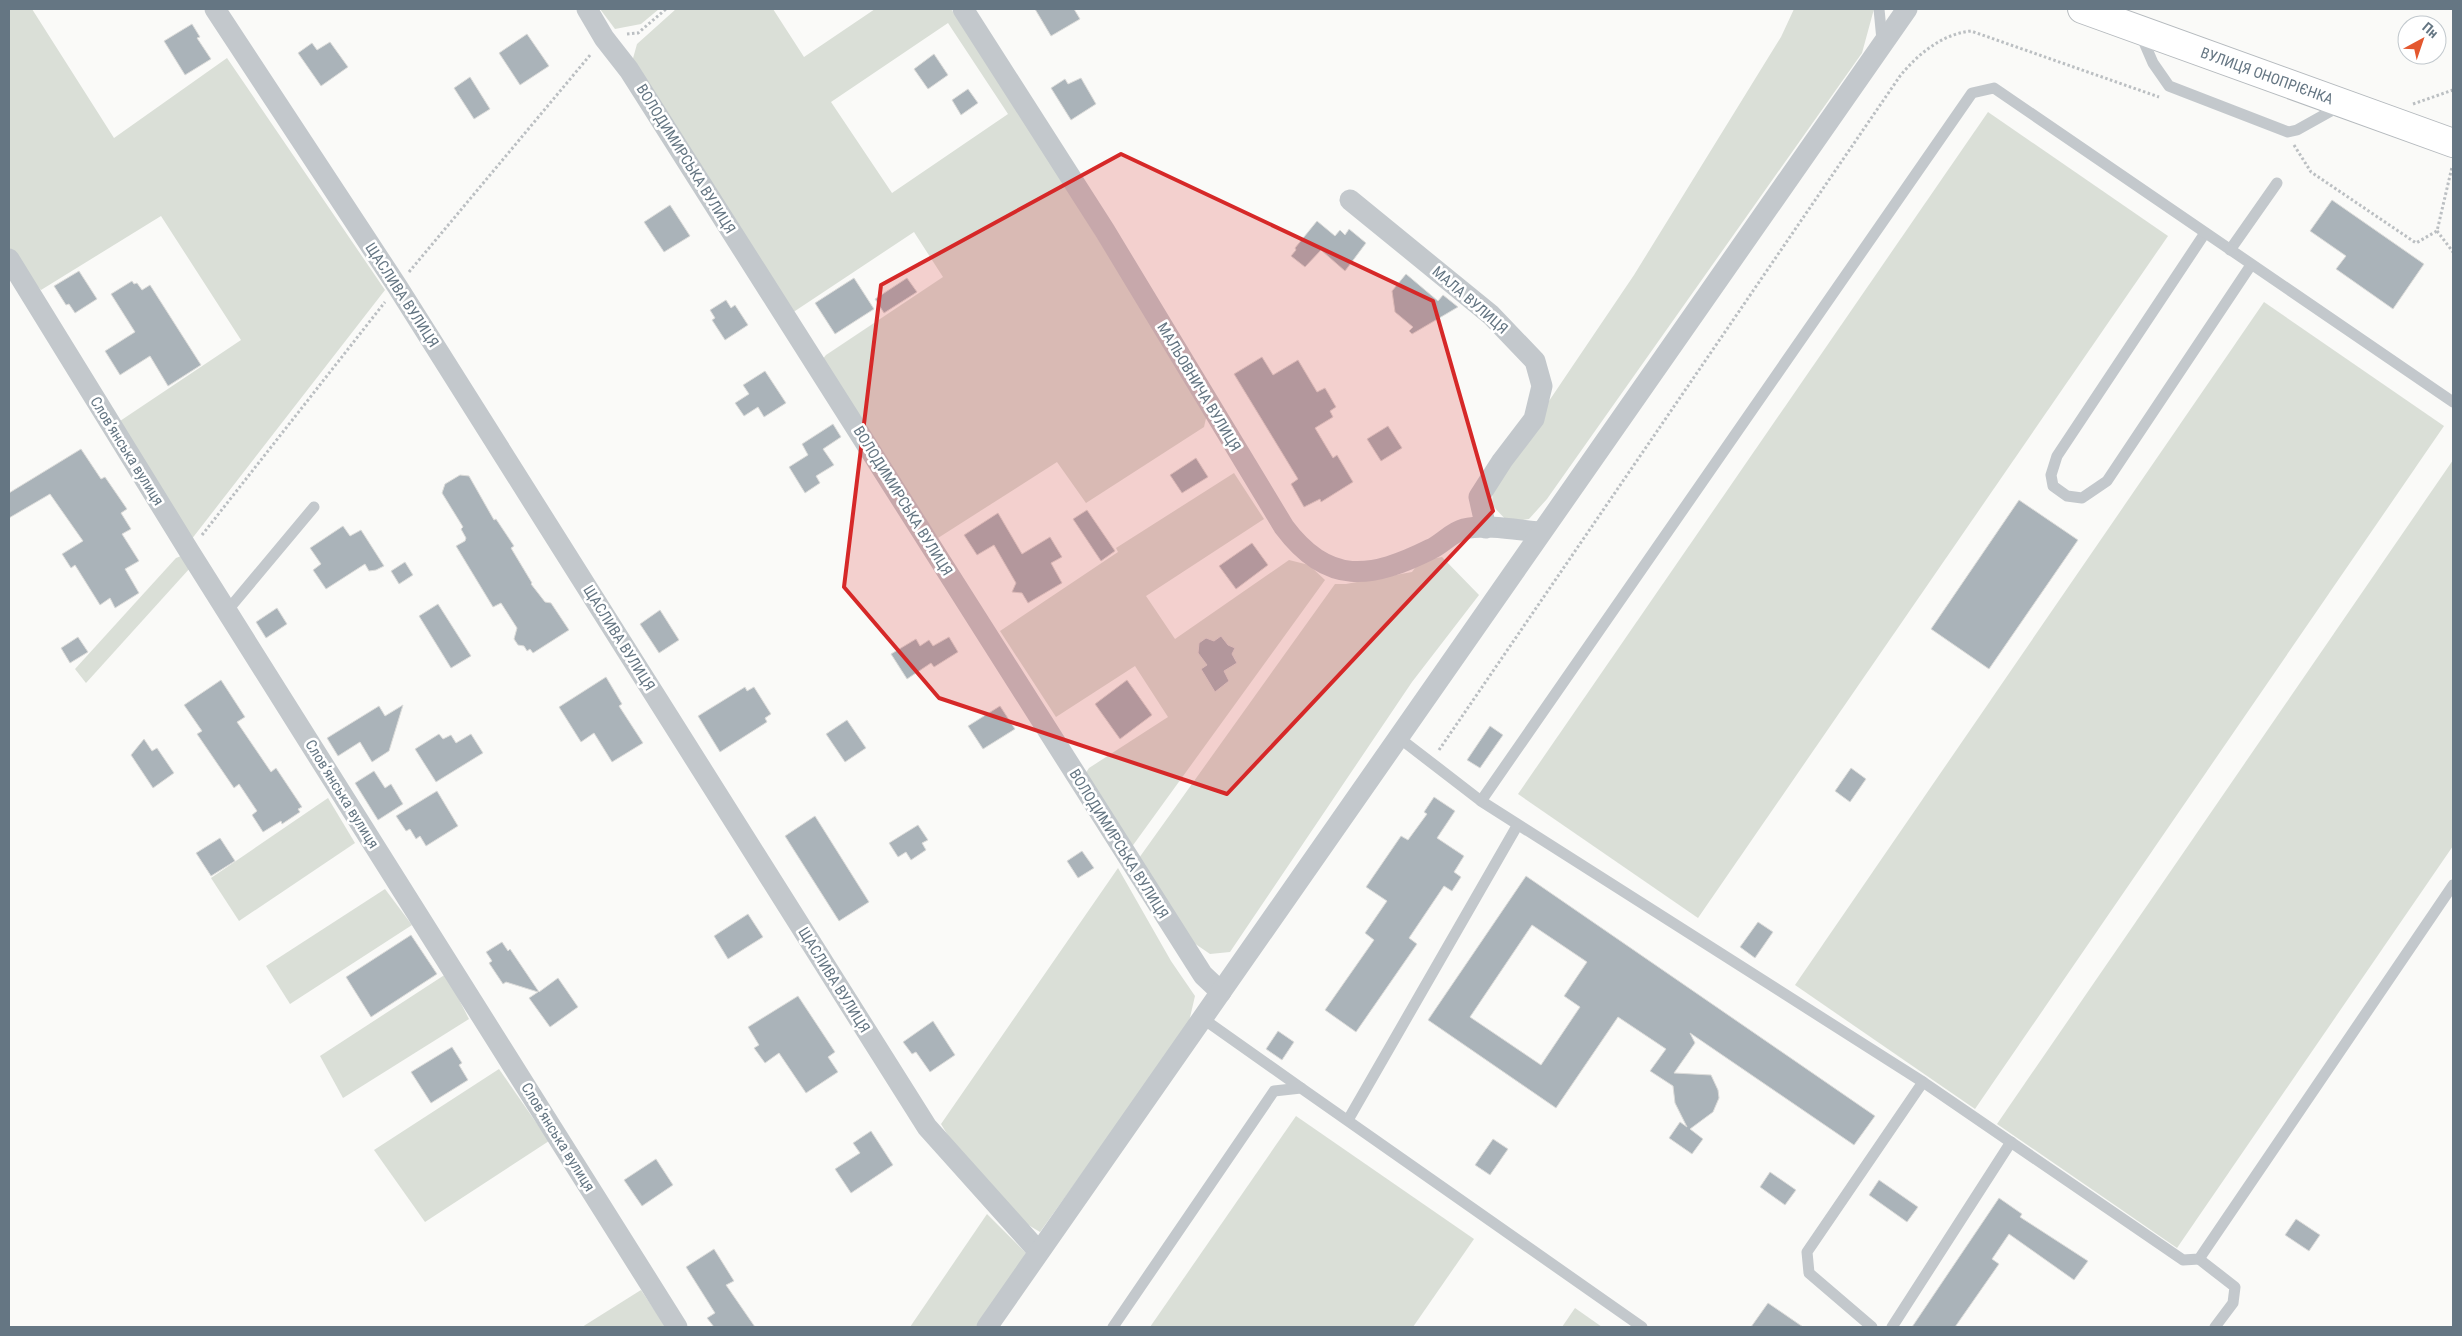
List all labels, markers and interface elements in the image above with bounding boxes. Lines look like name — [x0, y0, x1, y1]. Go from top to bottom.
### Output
north arrow — [2397, 15, 2447, 65]
text: Пн — [2419, 19, 2441, 41]
street label: ВУЛИЦЯ ОНОПРІЄНКА — [2198, 44, 2336, 108]
street label: ВОЛОДИМИРСЬКА ВУЛИЦЯ — [633, 81, 739, 237]
street label: ЩАСЛИВА ВУЛИЦЯ — [361, 239, 443, 351]
street label: МАЛА ВУЛИЦЯ — [1429, 262, 1511, 338]
street label: МАЛЬОВНИЧА ВУЛИЦЯ — [1153, 319, 1245, 455]
street label: Словʼянська вулиця — [86, 393, 168, 509]
street label: ВОЛОДИМИРСЬКА ВУЛИЦЯ — [850, 423, 956, 579]
street label: ЩАСЛИВА ВУЛИЦЯ — [579, 582, 659, 694]
street label: Словʼянська вулиця — [301, 736, 383, 852]
street label: ВОЛОДИМИРСЬКА ВУЛИЦЯ — [1066, 766, 1172, 922]
street label: ЩАСЛИВА ВУЛИЦЯ — [794, 924, 874, 1036]
street label: Словʼянська вулиця — [517, 1079, 599, 1195]

